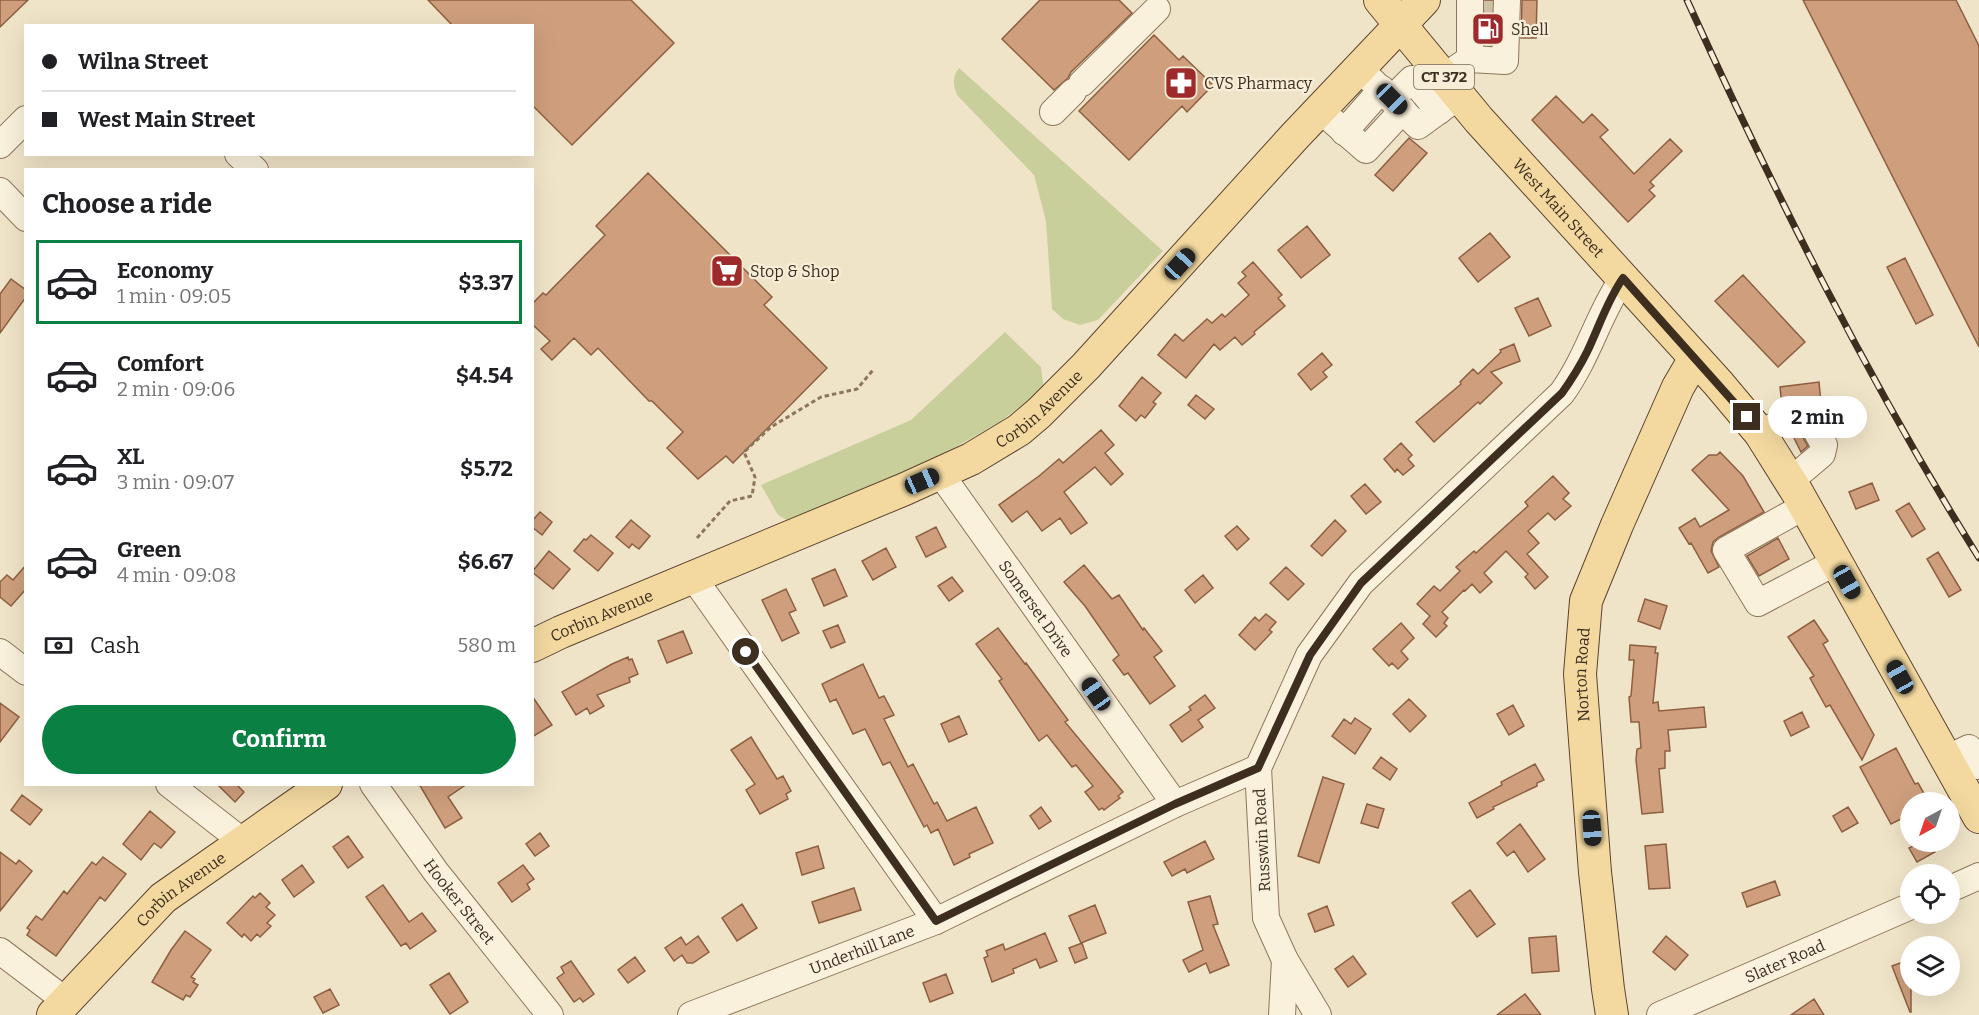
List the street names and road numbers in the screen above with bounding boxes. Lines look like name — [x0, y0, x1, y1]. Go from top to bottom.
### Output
road number: CT 372 — [1414, 65, 1474, 89]
street label: West Main Street — [1509, 154, 1608, 261]
street label: Corbin Avenue — [992, 366, 1086, 452]
street label: Somerset Drive — [995, 556, 1077, 660]
street label: Corbin Avenue — [547, 585, 656, 645]
street label: Norton Road — [1570, 626, 1593, 722]
street label: Russwin Road — [1250, 787, 1274, 892]
street label: Corbin Avenue — [132, 848, 229, 930]
street label: Hooker Street — [420, 855, 499, 948]
street label: Underhill Lane — [807, 921, 917, 978]
street label: Slater Road — [1742, 935, 1828, 986]

